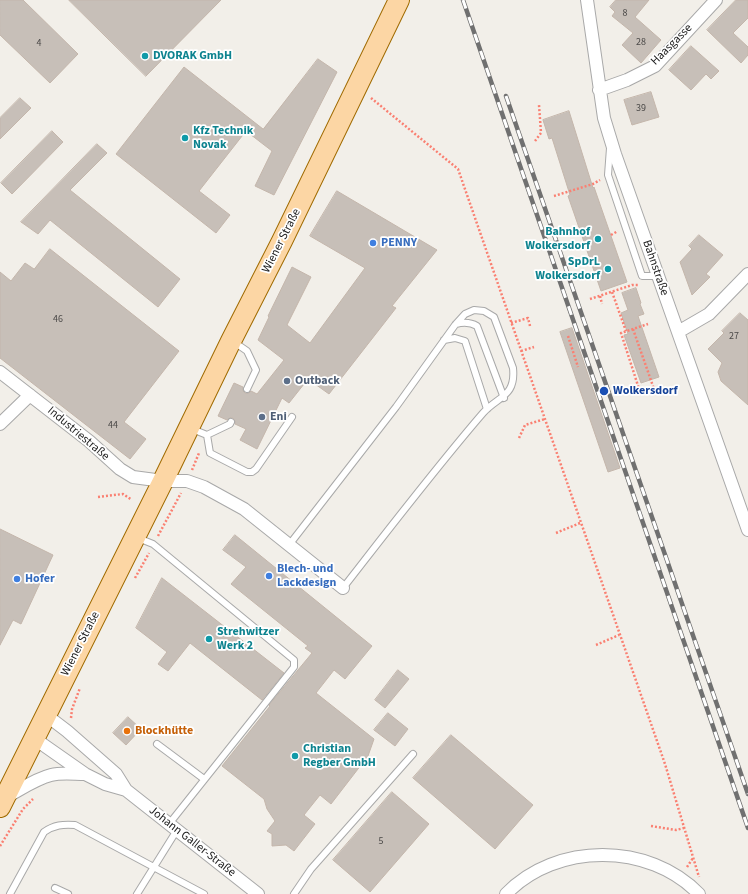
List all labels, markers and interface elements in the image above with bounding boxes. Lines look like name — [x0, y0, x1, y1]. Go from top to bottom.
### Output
house number: 8 — [623, 8, 627, 20]
street label: Haasgasse — [648, 21, 696, 69]
house number: 28 — [636, 37, 646, 49]
house number: 4 — [37, 38, 41, 50]
place label: DVORAK GmbH — [153, 49, 232, 63]
marker: DVORAK GmbH — [140, 51, 150, 61]
house number: 39 — [636, 103, 646, 115]
place label: Kfz Technik Novak — [193, 124, 253, 152]
marker: Kfz Technik Novak — [180, 133, 190, 143]
street label: Wiener Straße — [260, 206, 304, 276]
place label: Bahnhof Wolkersdorf — [525, 225, 590, 253]
marker: Bahnhof Wolkersdorf — [593, 234, 603, 244]
place label: PENNY — [381, 236, 417, 250]
marker: PENNY — [368, 238, 378, 248]
street label: Bahnstraße — [639, 238, 671, 298]
place label: SpDrL Wolkersdorf — [535, 255, 600, 283]
marker: SpDrL Wolkersdorf — [603, 264, 613, 274]
house number: 46 — [53, 314, 63, 326]
house number: 27 — [729, 331, 739, 343]
place label: Outback — [295, 374, 340, 388]
marker: Outback — [282, 376, 292, 386]
place label: Wolkersdorf — [613, 384, 678, 398]
marker: Wolkersdorf — [598, 385, 610, 397]
street label: Industriestraße — [44, 404, 112, 464]
place label: Eni — [270, 410, 287, 424]
marker: Eni — [257, 412, 267, 422]
house number: 44 — [108, 420, 118, 432]
place label: Blech- und Lackdesign — [277, 562, 336, 590]
marker: Blech- und Lackdesign — [264, 571, 274, 581]
place label: Hofer — [25, 572, 55, 586]
marker: Hofer — [12, 574, 22, 584]
street label: Wiener Straße — [59, 609, 103, 679]
place label: Strehwitzer Werk 2 — [217, 625, 279, 653]
marker: Strehwitzer Werk 2 — [204, 634, 214, 644]
place label: Blockhütte — [135, 724, 193, 738]
marker: Blockhütte — [122, 726, 132, 736]
place label: Christian Regber GmbH — [303, 742, 376, 770]
marker: Christian Regber GmbH — [290, 751, 300, 761]
street label: Johann Galler-Straße — [146, 804, 238, 880]
house number: 5 — [379, 836, 383, 848]

